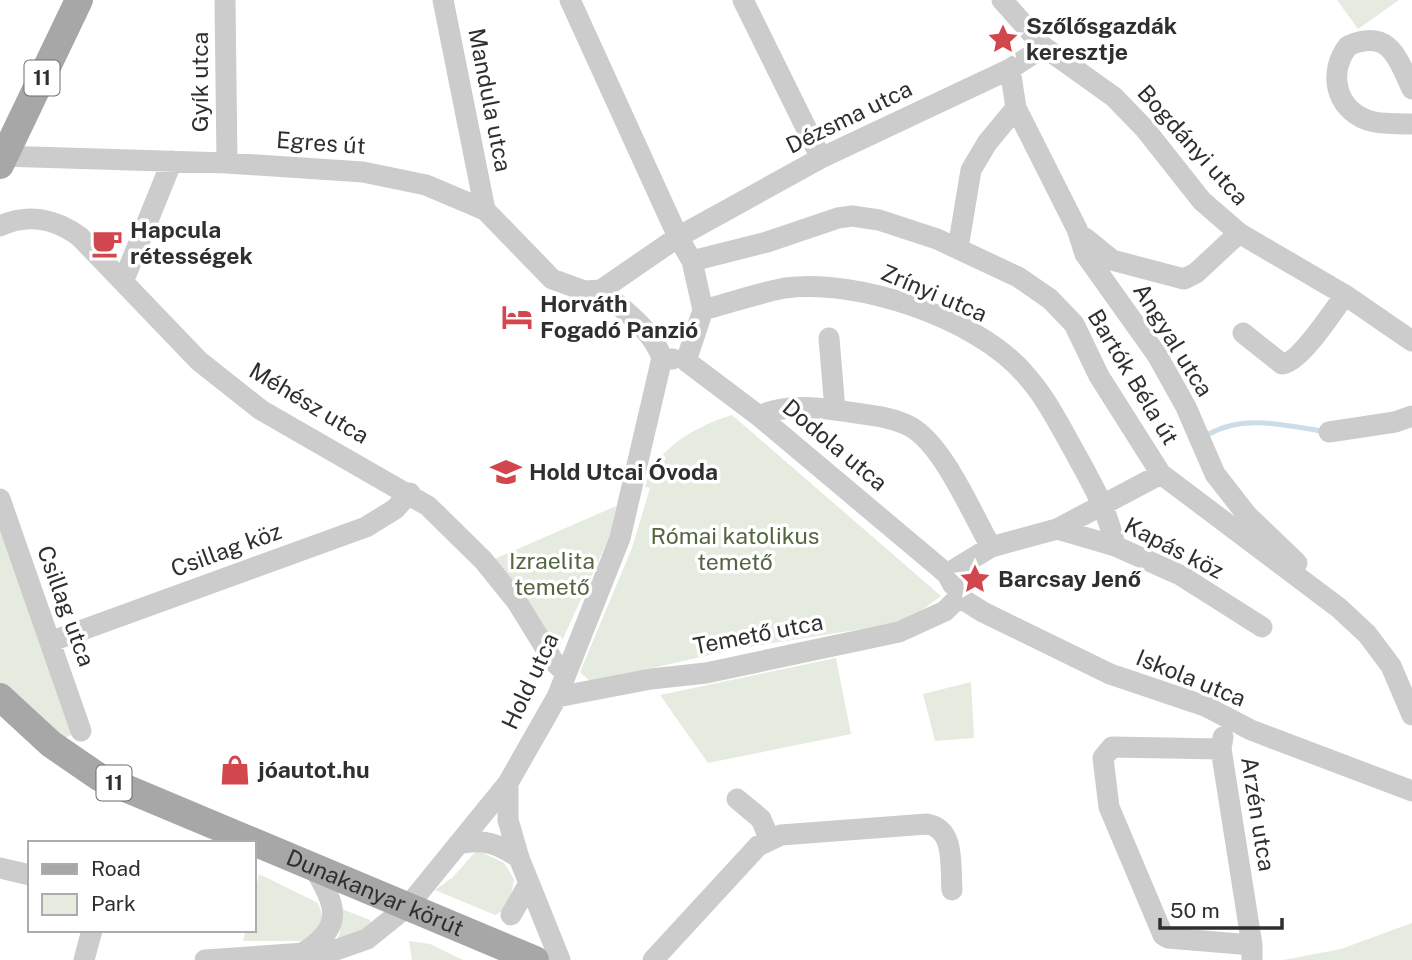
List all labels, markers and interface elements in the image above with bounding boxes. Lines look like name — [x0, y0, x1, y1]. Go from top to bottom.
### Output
place label: Szőlősgazdák keresztje — [1026, 12, 1177, 65]
place icon: Szőlősgazdák keresztje — [986, 22, 1020, 56]
street label: Mandula utca — [463, 26, 518, 174]
street label: Gyík utca — [186, 32, 213, 132]
road number: 11 — [24, 60, 60, 96]
street label: Dézsma utca — [781, 74, 916, 159]
street label: Bogdányi utca — [1132, 79, 1254, 210]
street label: Egres út — [275, 126, 367, 159]
place label: Hapcula rétességek — [130, 216, 253, 269]
cafe icon: Hapcula rétességek — [90, 226, 124, 260]
street label: Zrínyi utca — [877, 258, 991, 327]
street label: Angyal utca — [1128, 278, 1219, 401]
place label: Horváth Fogadó Panzió — [540, 290, 698, 343]
hotel icon: Horváth Fogadó Panzió — [500, 300, 534, 334]
street label: Bartók Béla út — [1082, 304, 1184, 449]
street label: Méhész utca — [245, 356, 374, 449]
street label: Dodola utca — [778, 393, 893, 496]
school or university icon: Hold Utcai Óvoda — [489, 455, 523, 489]
place label: Hold Utcai Óvoda — [529, 458, 718, 485]
street label: Kapás köz — [1120, 511, 1228, 584]
street label: Csillag köz — [167, 517, 285, 582]
park label: Római katolikus temető — [651, 522, 819, 575]
street label: Csillag utca — [32, 542, 101, 670]
park label: Izraelita temető — [509, 547, 595, 600]
place icon: Barcsay Jenő — [958, 562, 992, 596]
place label: Barcsay Jenő — [998, 565, 1142, 592]
street label: Temető utca — [691, 608, 825, 659]
street label: Hold utca — [495, 628, 564, 733]
street label: Iskola utca — [1132, 643, 1250, 712]
shop icon: jóautot.hu — [218, 753, 252, 787]
street label: Arzén utca — [1236, 755, 1281, 873]
place label: jóautot.hu — [257, 756, 370, 783]
road number: 11 — [96, 766, 132, 800]
legend — [28, 841, 256, 932]
street label: Dunakanyar körút — [283, 843, 468, 942]
text: Road — [91, 856, 141, 881]
scale bar — [1160, 886, 1282, 930]
text: Park — [91, 891, 136, 916]
text: 50 m — [1170, 898, 1220, 923]

